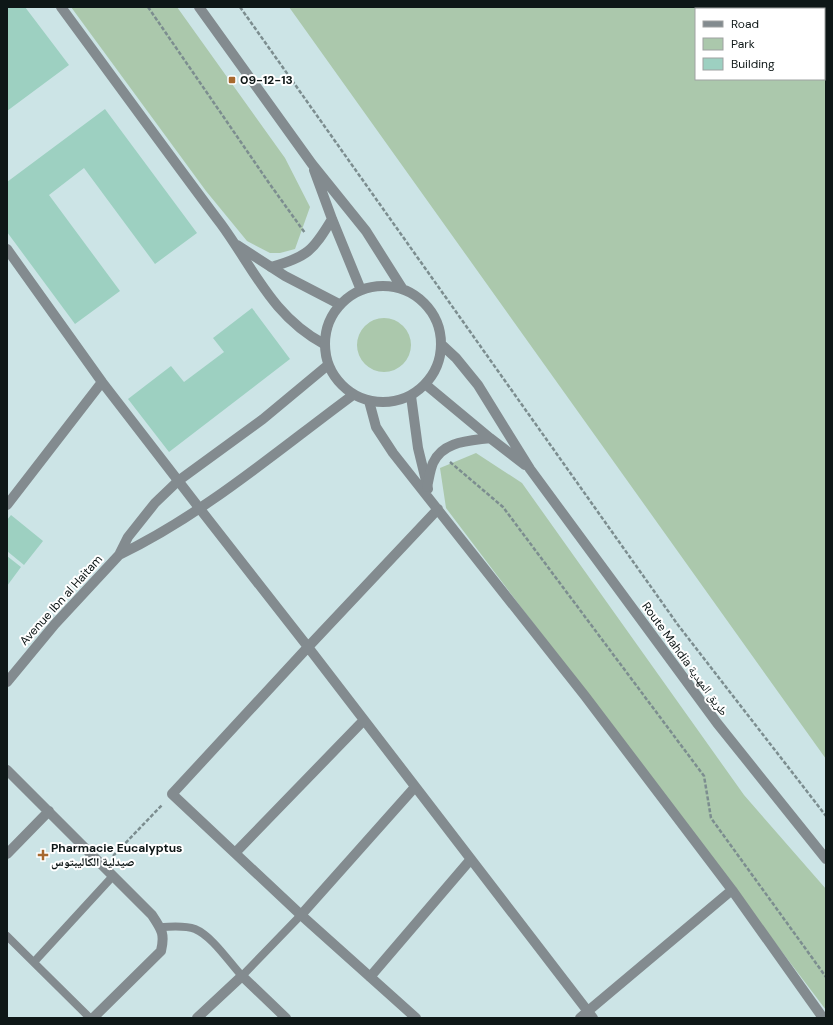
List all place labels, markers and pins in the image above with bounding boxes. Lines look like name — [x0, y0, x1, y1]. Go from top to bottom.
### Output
place label: 09-12-13 — [240, 72, 293, 88]
marker: 09-12-13 — [227, 75, 237, 85]
place label: Pharmacie Eucalyptus صيدلية الكاليبتوس — [51, 840, 182, 870]
marker: Pharmacie Eucalyptus صيدلية الكاليبتوس — [38, 850, 48, 860]

